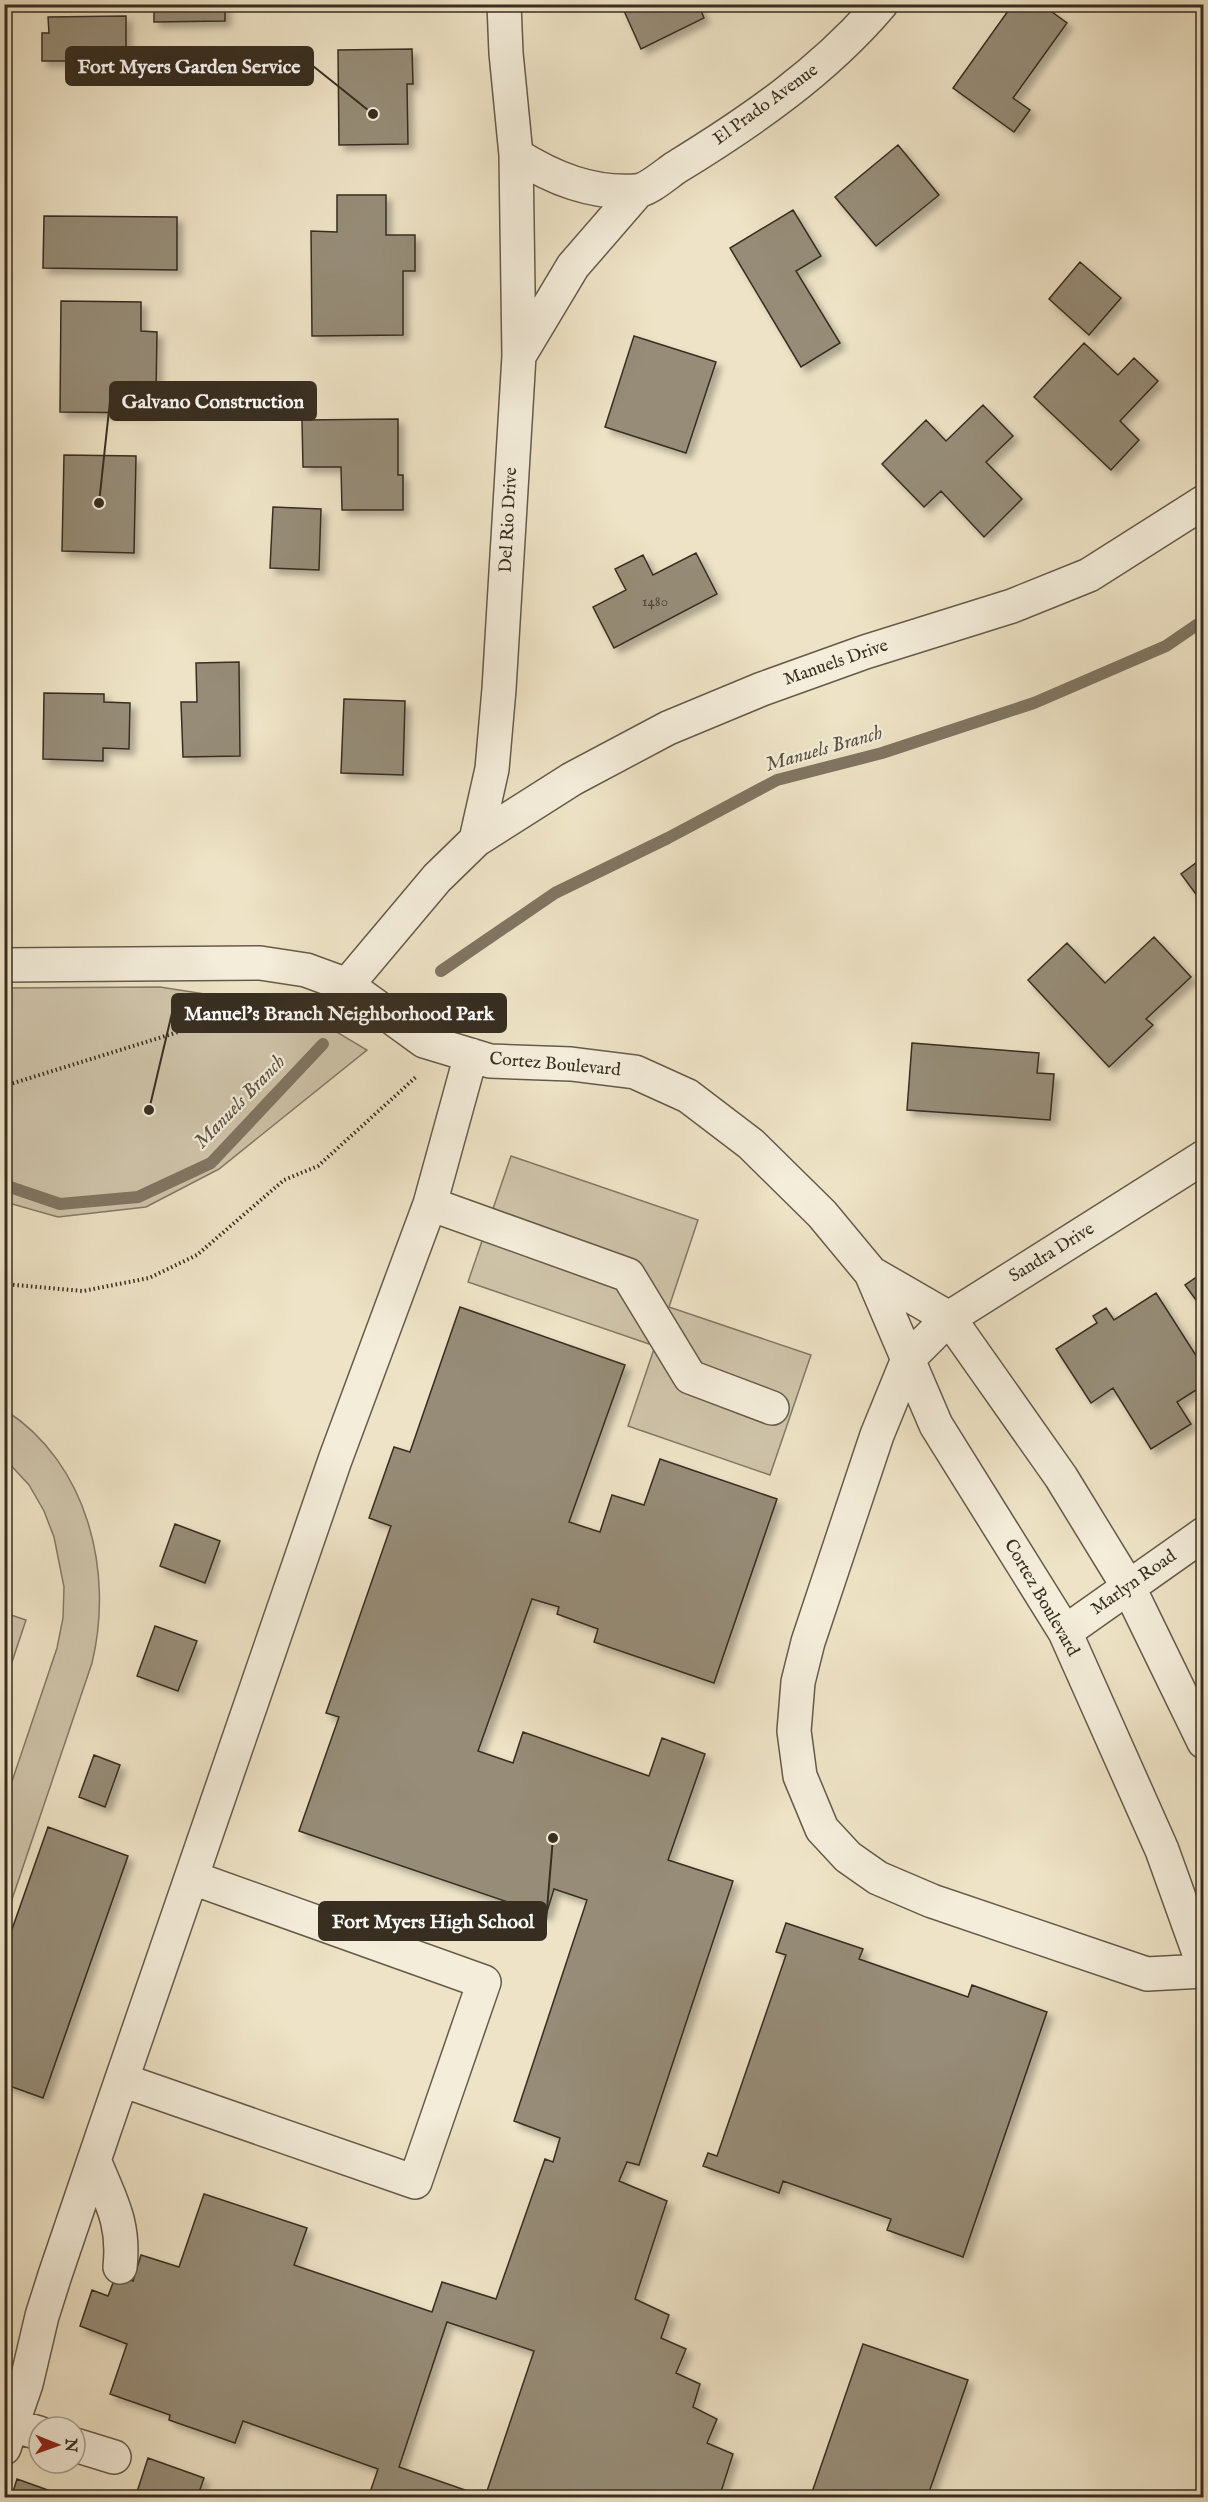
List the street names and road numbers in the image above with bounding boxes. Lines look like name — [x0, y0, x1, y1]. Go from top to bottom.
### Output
street label: El Prado Avenue — [709, 59, 823, 151]
street label: Del Rio Drive — [495, 467, 523, 573]
street label: Manuels Drive — [781, 634, 891, 692]
street label: Cortez Boulevard — [488, 1048, 622, 1082]
street label: Sandra Drive — [1005, 1218, 1099, 1288]
street label: Cortez Boulevard — [998, 1535, 1084, 1661]
street label: Marlyn Road — [1087, 1545, 1182, 1621]

